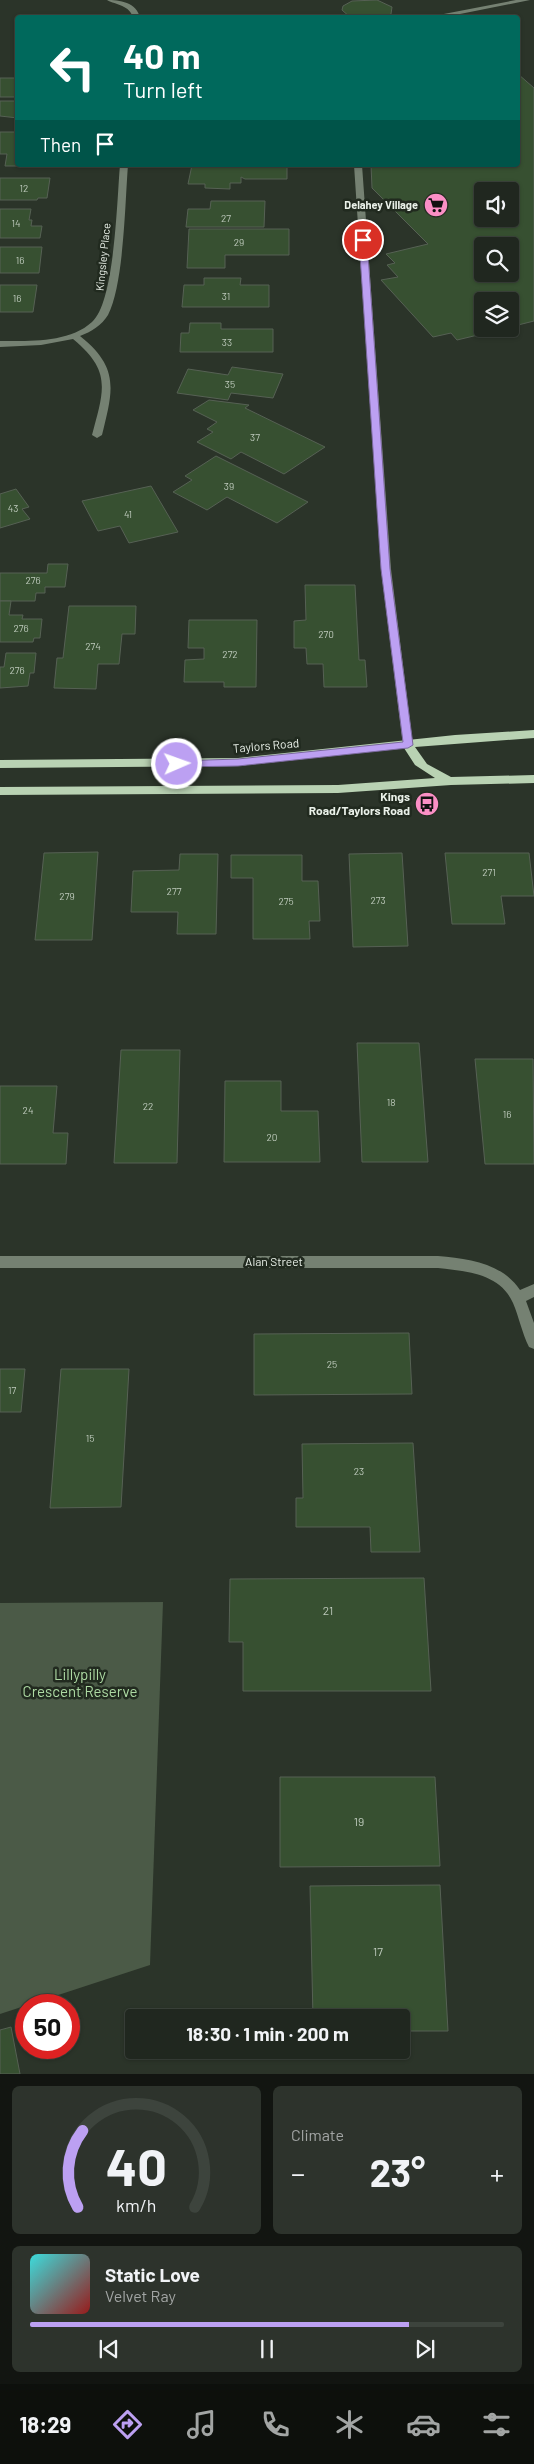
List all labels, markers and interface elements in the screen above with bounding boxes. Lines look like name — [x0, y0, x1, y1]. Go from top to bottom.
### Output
text: 40 m — [123, 34, 200, 76]
icon: left — [40, 35, 105, 100]
text: Turn left — [123, 76, 203, 102]
icon: arrive — [91, 130, 119, 158]
text: Then — [40, 133, 81, 156]
house number: 12 — [20, 182, 28, 194]
map controls — [474, 182, 519, 337]
button: sound — [474, 182, 519, 227]
supermarket icon: Delahey Village — [423, 192, 449, 218]
place label: Delahey Village — [344, 198, 418, 211]
house number: 27 — [221, 212, 231, 224]
house number: 14 — [11, 217, 21, 229]
pin — [342, 219, 384, 261]
street label: Kingsley Place — [92, 222, 113, 292]
icon: arrive — [349, 226, 377, 254]
house number: 29 — [234, 236, 244, 248]
button: search — [474, 237, 519, 282]
house number: 16 — [16, 254, 24, 266]
house number: 31 — [222, 290, 230, 302]
house number: 16 — [13, 292, 21, 304]
button: layers — [474, 292, 519, 337]
house number: 33 — [222, 336, 232, 348]
house number: 35 — [225, 378, 235, 390]
house number: 37 — [250, 431, 260, 443]
house number: 39 — [224, 480, 234, 492]
house number: 43 — [8, 502, 18, 514]
house number: 41 — [124, 508, 132, 520]
house number: 276 — [25, 574, 41, 586]
house number: 276 — [13, 622, 29, 634]
house number: 270 — [318, 628, 334, 640]
house number: 274 — [85, 640, 101, 652]
house number: 272 — [222, 648, 238, 660]
house number: 276 — [9, 664, 25, 676]
street label: Taylors Road — [232, 735, 300, 755]
position arrow — [150, 737, 202, 789]
place label: Kings Road/Taylors Road — [309, 789, 410, 817]
bus stop icon: Kings Road/Taylors Road — [414, 791, 440, 817]
house number: 271 — [482, 866, 496, 878]
house number: 277 — [167, 885, 182, 897]
house number: 279 — [59, 890, 75, 902]
house number: 273 — [370, 894, 386, 906]
house number: 275 — [278, 895, 294, 907]
house number: 18 — [387, 1096, 395, 1108]
house number: 22 — [143, 1100, 153, 1112]
house number: 24 — [23, 1104, 33, 1116]
house number: 16 — [503, 1108, 511, 1120]
house number: 20 — [266, 1131, 278, 1143]
street label: Alan Street — [245, 1254, 303, 1268]
house number: 25 — [327, 1358, 337, 1370]
house number: 17 — [8, 1384, 16, 1396]
house number: 15 — [86, 1432, 94, 1444]
house number: 23 — [354, 1465, 364, 1477]
house number: 21 — [323, 1603, 333, 1617]
park label: Lillypilly Crescent Reserve — [23, 1665, 137, 1700]
house number: 19 — [354, 1814, 364, 1828]
house number: 17 — [373, 1944, 383, 1958]
speed limit sign: 50 — [15, 1994, 80, 2059]
text: 18:30 · 1 min · 200 m — [186, 2022, 349, 2045]
text: Climate — [291, 2125, 344, 2144]
text: 40 — [106, 2134, 167, 2196]
text: 23° — [370, 2149, 425, 2195]
text: − — [291, 2156, 305, 2190]
text: + — [490, 2156, 504, 2190]
text: km/h — [116, 2194, 157, 2216]
text: Static Love — [105, 2263, 200, 2286]
text: Velvet Ray — [105, 2286, 176, 2305]
icon: previous — [95, 2335, 123, 2363]
icon: pause — [253, 2335, 281, 2363]
icon: next — [411, 2335, 439, 2363]
icon: directions — [110, 2407, 145, 2442]
icon: music — [184, 2407, 219, 2442]
icon: phone — [258, 2407, 293, 2442]
icon: climate — [332, 2407, 367, 2442]
icon: car — [406, 2407, 441, 2442]
icon: filters — [479, 2407, 514, 2442]
text: 18:29 — [19, 2411, 71, 2437]

